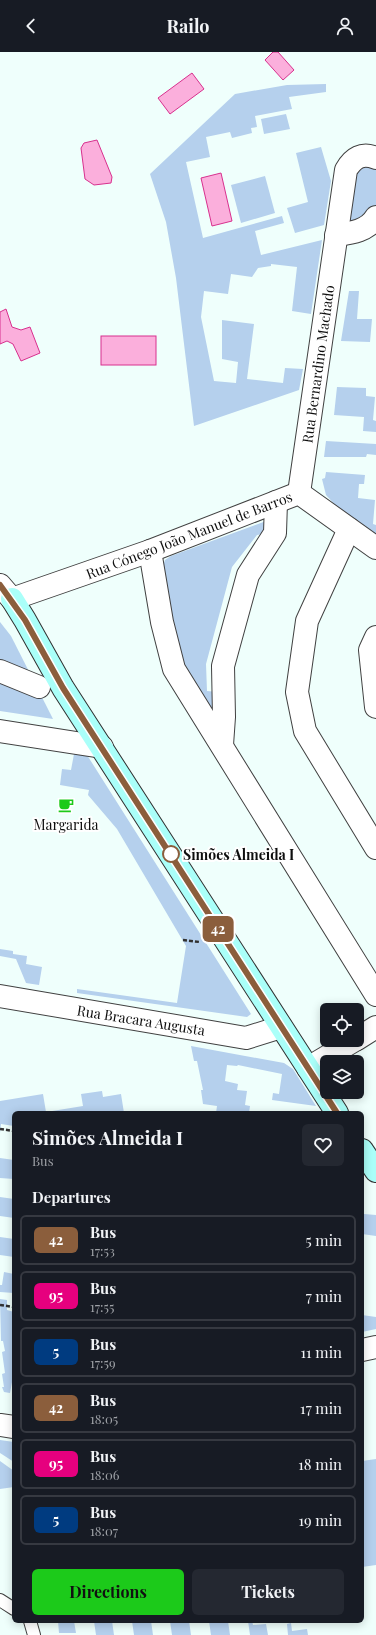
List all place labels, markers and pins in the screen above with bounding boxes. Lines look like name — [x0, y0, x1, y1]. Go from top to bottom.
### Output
cafe icon: Margarida — [57, 796, 75, 814]
place label: Margarida — [34, 815, 99, 834]
marker: Simões Almeida I — [162, 845, 180, 863]
place label: Simões Almeida I — [183, 845, 294, 864]

